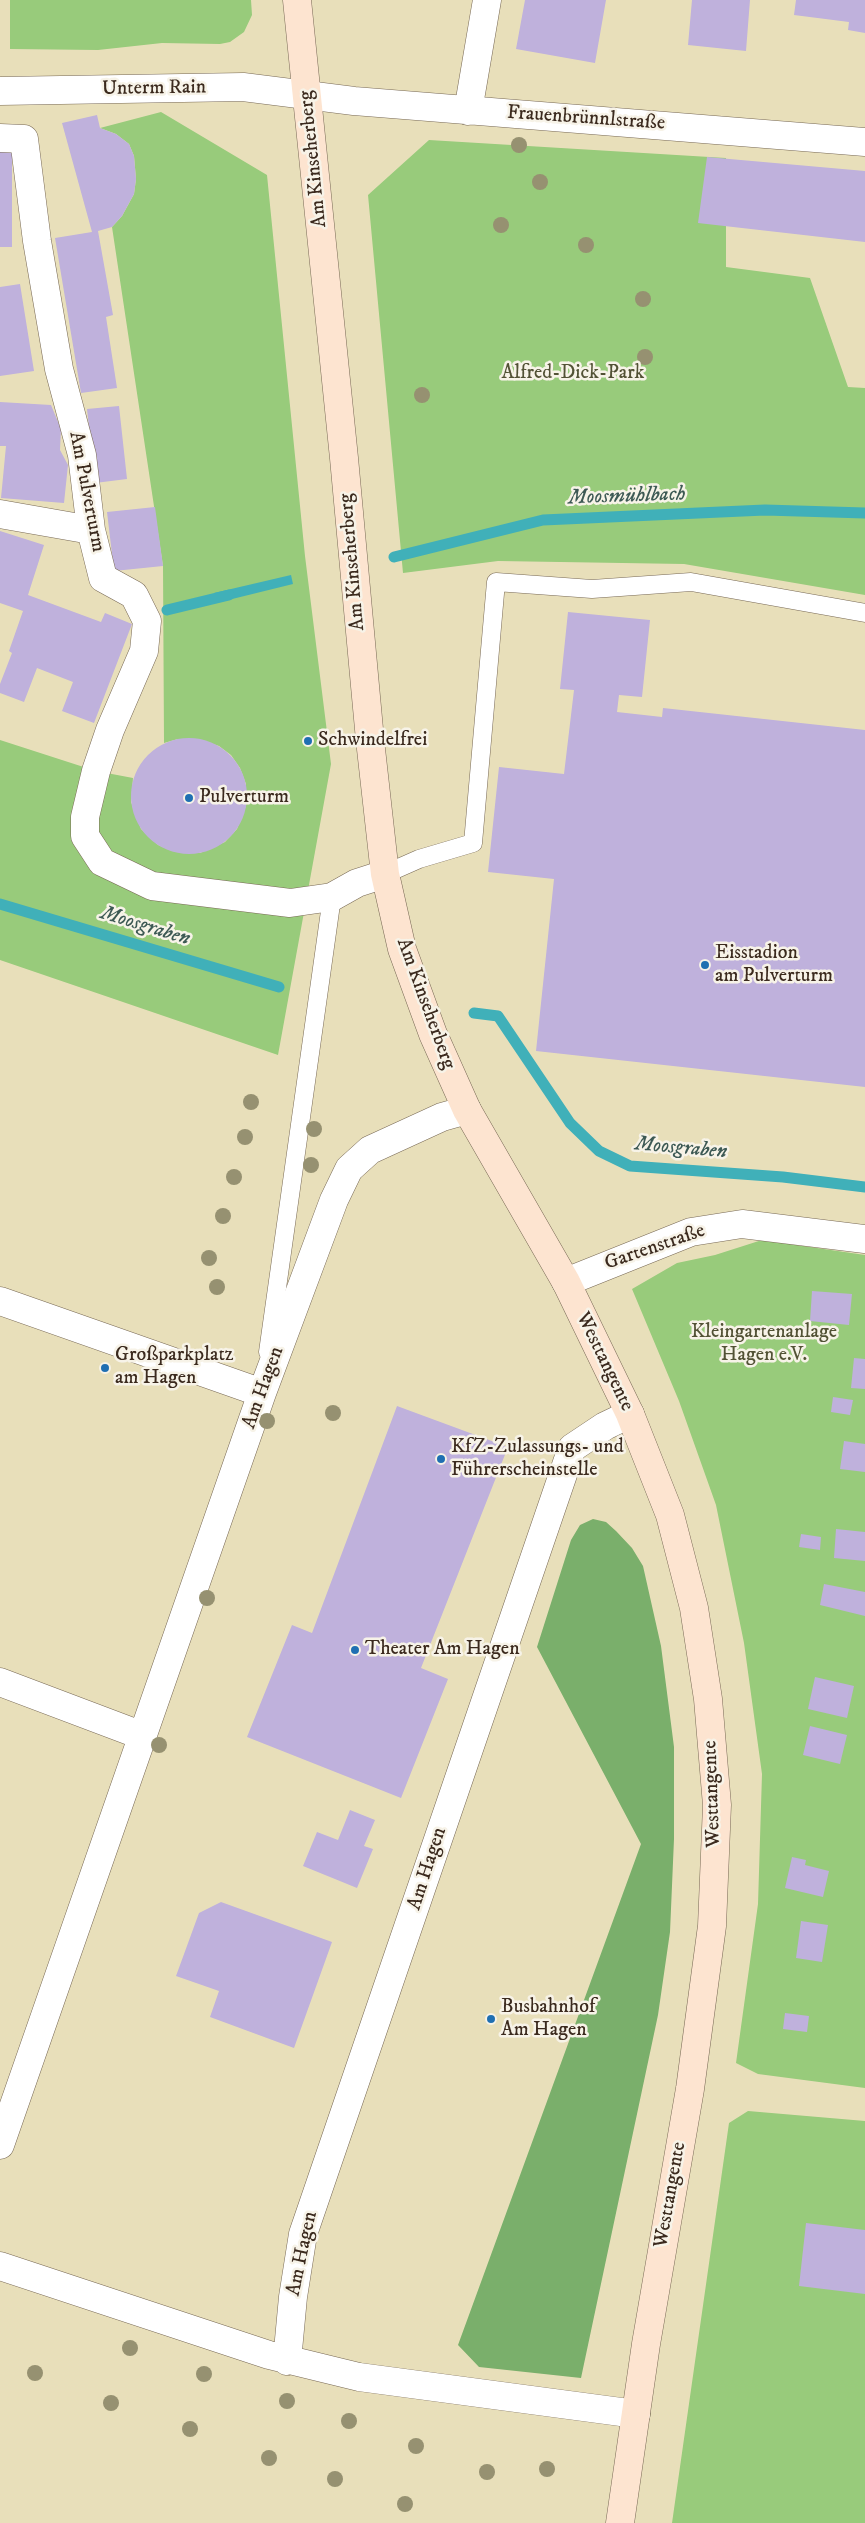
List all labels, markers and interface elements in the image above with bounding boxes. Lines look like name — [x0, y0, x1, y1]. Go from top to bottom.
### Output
street label: Unterm Rain — [102, 76, 206, 102]
street label: Am Kinseherberg — [295, 89, 333, 229]
street label: Frauenbrünnlstraße — [506, 102, 666, 136]
park label: Alfred-Dick-Park — [502, 362, 644, 386]
street label: Am Pulverturm — [63, 430, 109, 554]
water label: Moosmühlbach — [568, 482, 686, 512]
street label: Am Kinseherberg — [335, 492, 371, 632]
place label: Schwindelfrei — [318, 729, 427, 753]
marker: Schwindelfrei — [302, 735, 314, 747]
place label: Pulverturm — [199, 786, 289, 810]
marker: Pulverturm — [183, 792, 195, 804]
water label: Moosgraben — [97, 901, 193, 953]
street label: Am Kinseherberg — [390, 935, 460, 1073]
place label: Eisstadion am Pulverturm — [715, 942, 833, 989]
marker: Eisstadion am Pulverturm — [699, 959, 711, 971]
water label: Moosgraben — [634, 1132, 728, 1166]
street label: Gartenstraße — [602, 1220, 708, 1276]
street label: Westtangente — [570, 1309, 638, 1415]
park label: Kleingartenanlage Hagen e.V. — [691, 1321, 837, 1368]
place label: Großparkplatz am Hagen — [115, 1344, 233, 1391]
street label: Am Hagen — [238, 1344, 290, 1432]
marker: Großparkplatz am Hagen — [99, 1362, 111, 1374]
place label: KfZ-Zulassungs- und Führerscheinstelle — [451, 1436, 624, 1483]
marker: KfZ-Zulassungs- und Führerscheinstelle — [435, 1453, 447, 1465]
place label: Theater Am Hagen — [365, 1638, 520, 1662]
marker: Theater Am Hagen — [349, 1644, 361, 1656]
street label: Westtangente — [699, 1740, 727, 1848]
street label: Am Hagen — [403, 1824, 453, 1914]
place label: Busbahnhof Am Hagen — [501, 1996, 595, 2043]
marker: Busbahnhof Am Hagen — [485, 2013, 497, 2025]
street label: Westtangente — [650, 2140, 692, 2250]
street label: Am Hagen — [282, 2210, 324, 2298]

